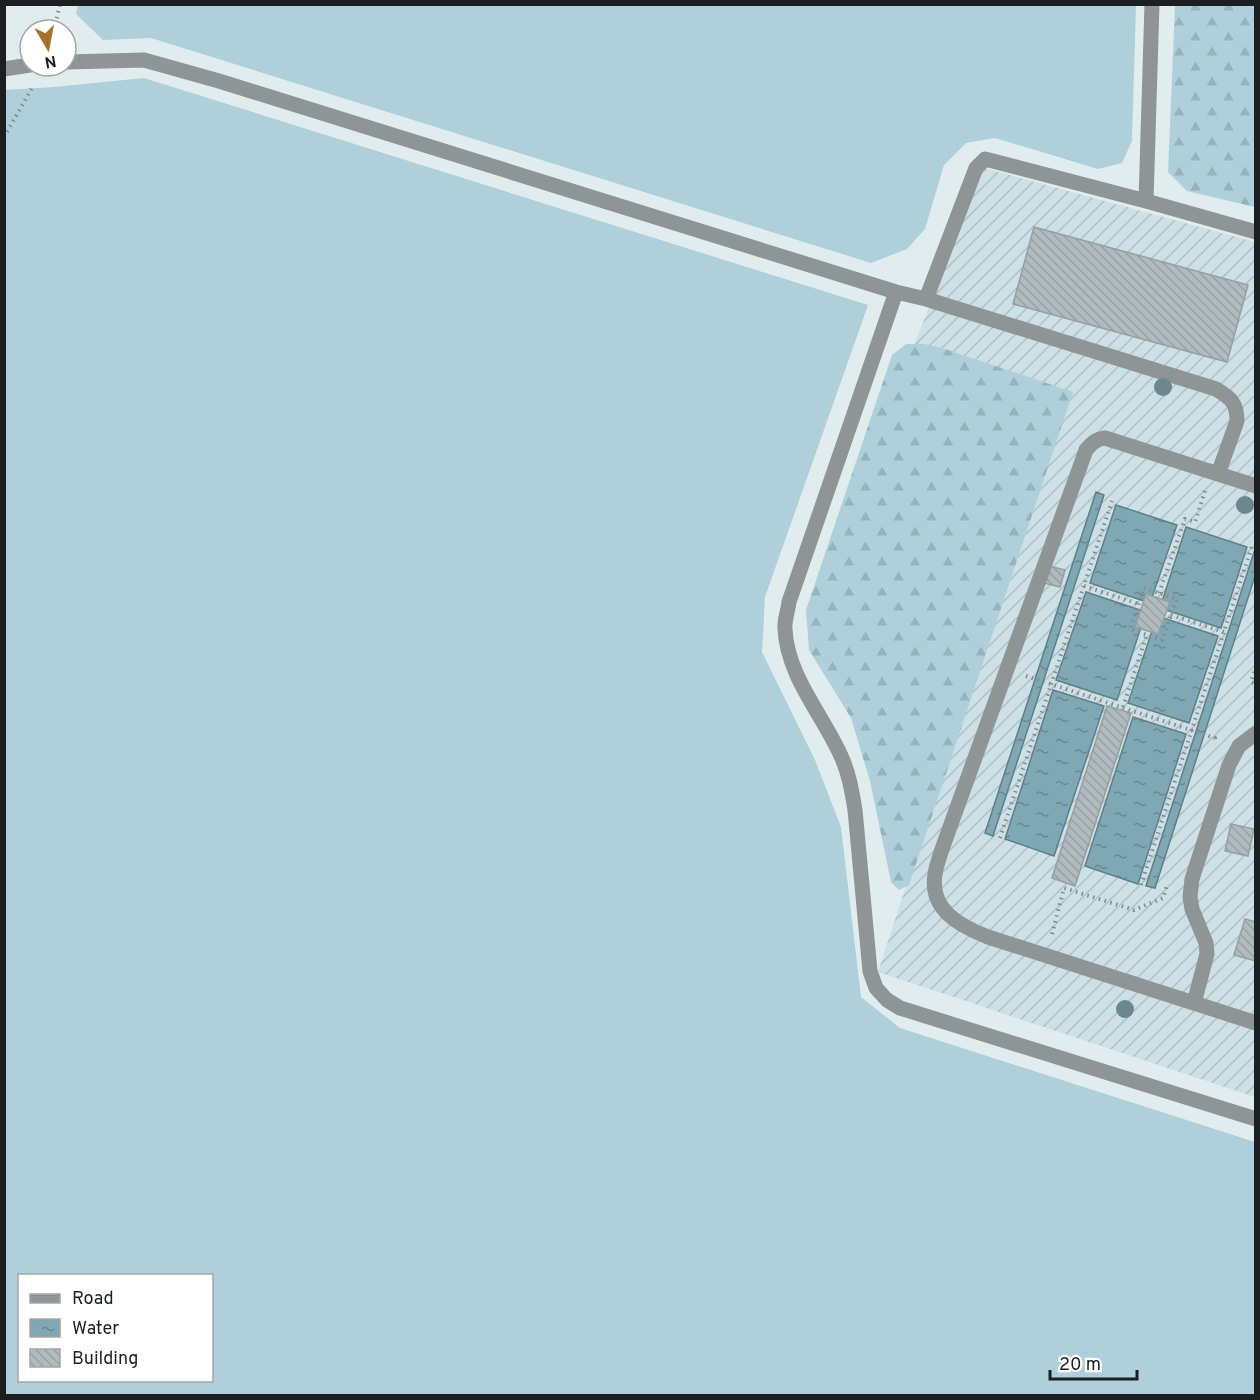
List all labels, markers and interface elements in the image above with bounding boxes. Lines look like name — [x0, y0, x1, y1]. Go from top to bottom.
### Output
north arrow — [18, 18, 78, 78]
text: N — [43, 50, 58, 72]
legend — [18, 1274, 213, 1382]
text: Road — [72, 1288, 114, 1311]
text: Water — [72, 1318, 119, 1341]
scale bar — [1050, 1343, 1137, 1381]
text: Building — [72, 1348, 138, 1371]
text: 20 m — [1059, 1354, 1101, 1377]

